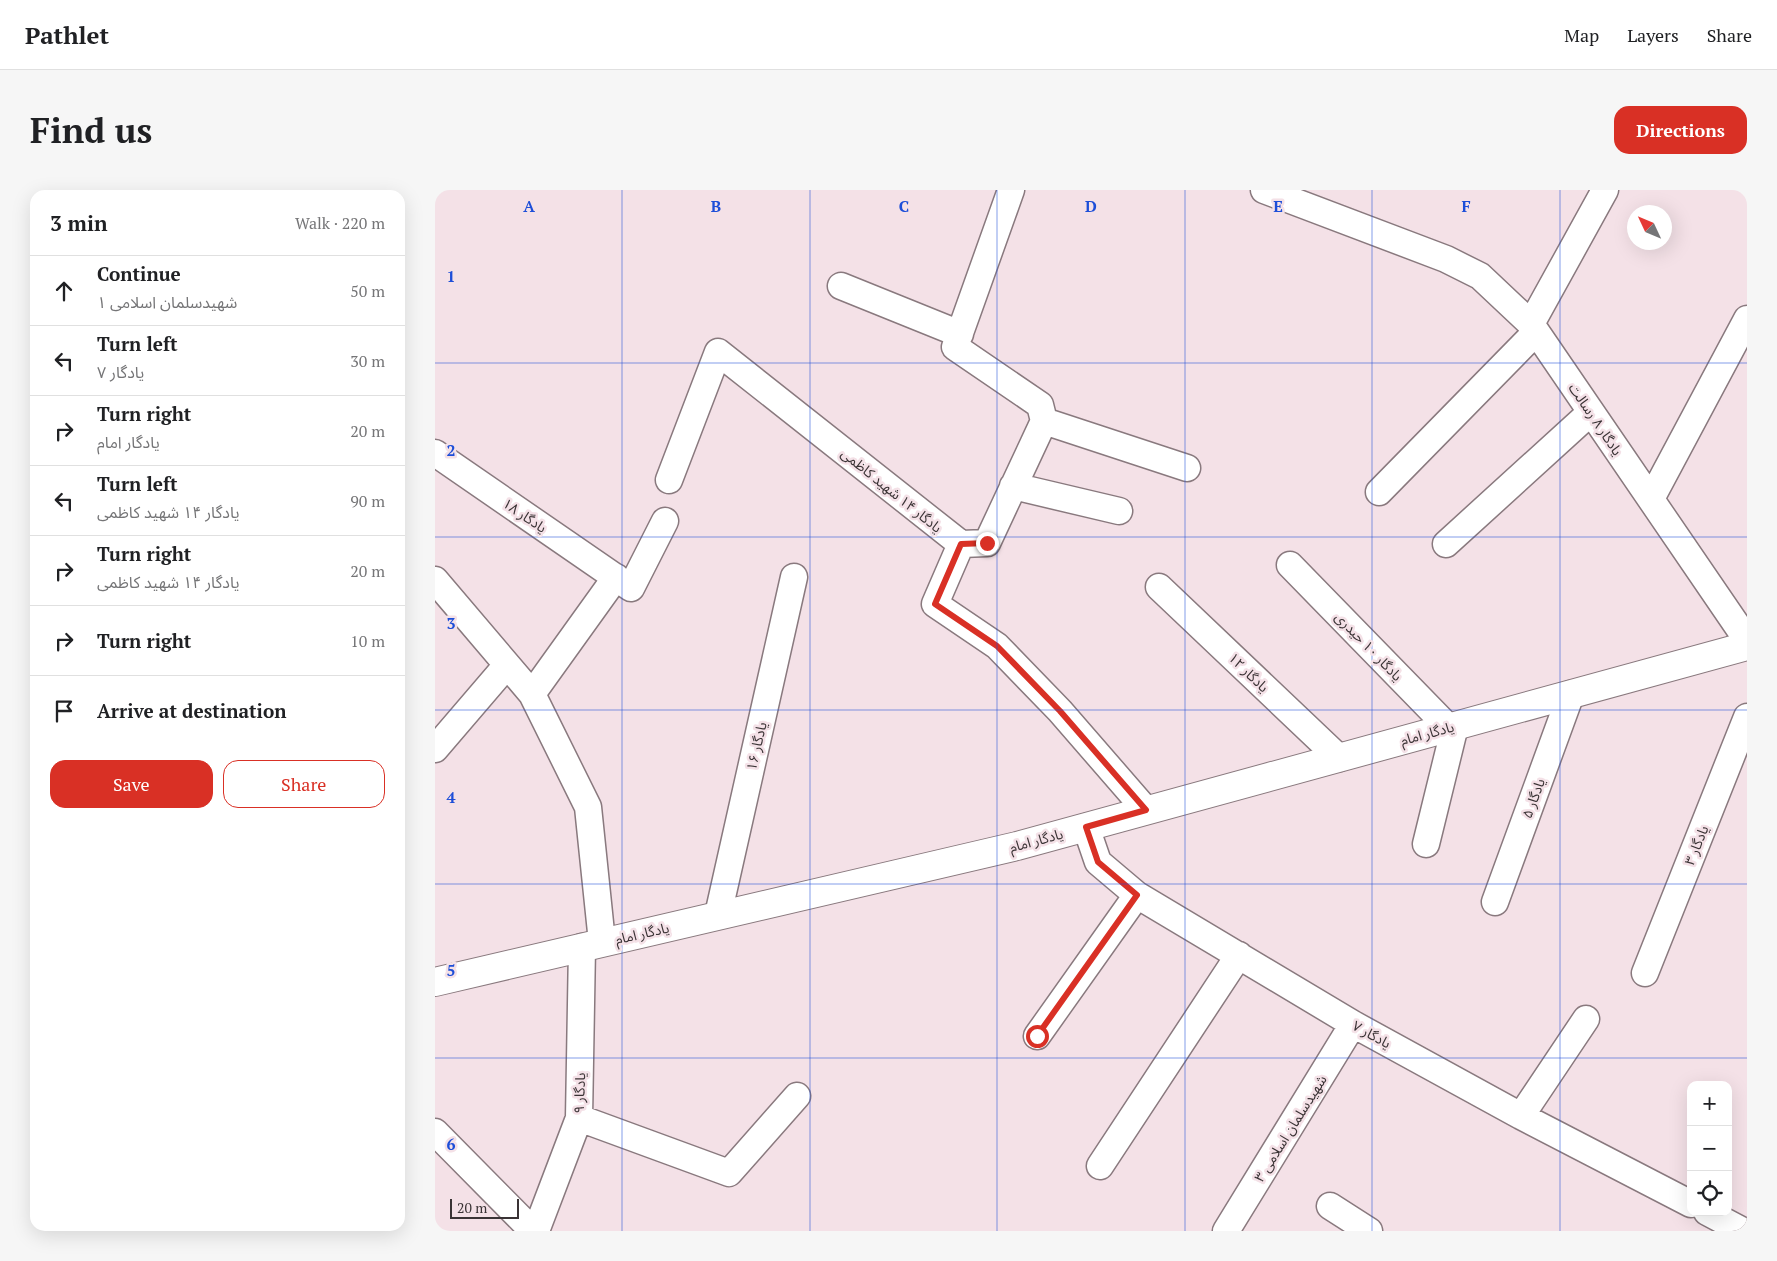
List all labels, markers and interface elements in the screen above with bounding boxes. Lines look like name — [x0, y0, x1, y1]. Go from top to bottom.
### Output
text: Pathlet — [25, 19, 109, 51]
text: Map — [1564, 23, 1599, 47]
text: Layers — [1627, 23, 1679, 47]
text: Share — [1707, 23, 1752, 47]
button: Directions — [1614, 106, 1747, 154]
text: Find us — [30, 107, 152, 153]
text: A — [523, 195, 535, 217]
text: B — [711, 195, 721, 217]
text: C — [899, 195, 909, 217]
text: D — [1085, 195, 1097, 217]
text: E — [1273, 195, 1283, 217]
text: F — [1461, 195, 1471, 217]
north arrow — [1627, 205, 1672, 250]
text: 3 min — [50, 209, 107, 237]
text: Walk · 220 m — [295, 212, 385, 234]
text: Continue — [97, 261, 181, 286]
text: 1 — [446, 265, 456, 287]
icon: ahead — [50, 277, 78, 305]
text: 50 m — [350, 280, 385, 302]
text: شهیدسلمان اسلامی ۱ — [97, 291, 237, 313]
text: Turn left — [97, 331, 178, 356]
icon: left — [50, 347, 78, 375]
text: 30 m — [350, 350, 385, 372]
text: یادگار ۷ — [97, 361, 144, 383]
street label: یادگار ۸ رسالت — [1565, 379, 1627, 459]
text: Turn right — [97, 401, 191, 426]
icon: right — [50, 417, 78, 445]
text: 20 m — [350, 420, 385, 442]
text: یادگار امام — [97, 431, 160, 453]
text: 2 — [446, 439, 456, 461]
street label: یادگار ۱۴ شهید کاظمی — [838, 443, 946, 537]
text: Turn left — [97, 471, 178, 496]
icon: left — [50, 487, 78, 515]
text: 90 m — [350, 490, 385, 512]
street label: یادگار ۱۸ — [499, 493, 551, 537]
text: یادگار ۱۴ شهید کاظمی — [97, 501, 239, 523]
route end — [976, 532, 999, 555]
text: Turn right — [97, 541, 191, 566]
icon: right — [50, 557, 78, 585]
text: 20 m — [350, 560, 385, 582]
text: یادگار ۱۴ شهید کاظمی — [97, 571, 239, 593]
street label: یادگار ۱۰ حیدری — [1331, 607, 1407, 685]
text: 3 — [446, 612, 456, 634]
icon: right — [50, 627, 78, 655]
text: Turn right — [97, 628, 191, 653]
text: 10 m — [350, 630, 385, 652]
street label: یادگار ۱۲ — [1225, 648, 1273, 696]
icon: arrive — [50, 697, 78, 725]
text: Arrive at destination — [97, 698, 286, 723]
street label: یادگار امام — [1398, 717, 1456, 751]
street label: یادگار ۱۶ — [741, 720, 771, 772]
button: Save — [50, 760, 213, 808]
button: Share — [223, 760, 385, 808]
street label: یادگار ۵ — [1517, 775, 1549, 821]
text: 4 — [446, 786, 456, 808]
street label: یادگار ۳ — [1679, 822, 1713, 868]
street label: یادگار امام — [1007, 824, 1065, 858]
street label: یادگار امام — [613, 918, 671, 950]
text: 5 — [446, 959, 456, 981]
street label: یادگار ۷ — [1349, 1016, 1395, 1052]
route start — [1026, 1025, 1049, 1048]
street label: شهیدسلمان اسلامی ۳ — [1249, 1071, 1331, 1185]
street label: یادگار ۹ — [569, 1072, 589, 1114]
map controls — [1687, 1081, 1732, 1216]
button: + — [1687, 1081, 1732, 1126]
button: − — [1687, 1126, 1732, 1171]
text: 6 — [446, 1133, 456, 1155]
button: locate — [1687, 1171, 1732, 1216]
scale bar — [450, 1196, 519, 1219]
text: 20 m — [457, 1198, 487, 1217]

